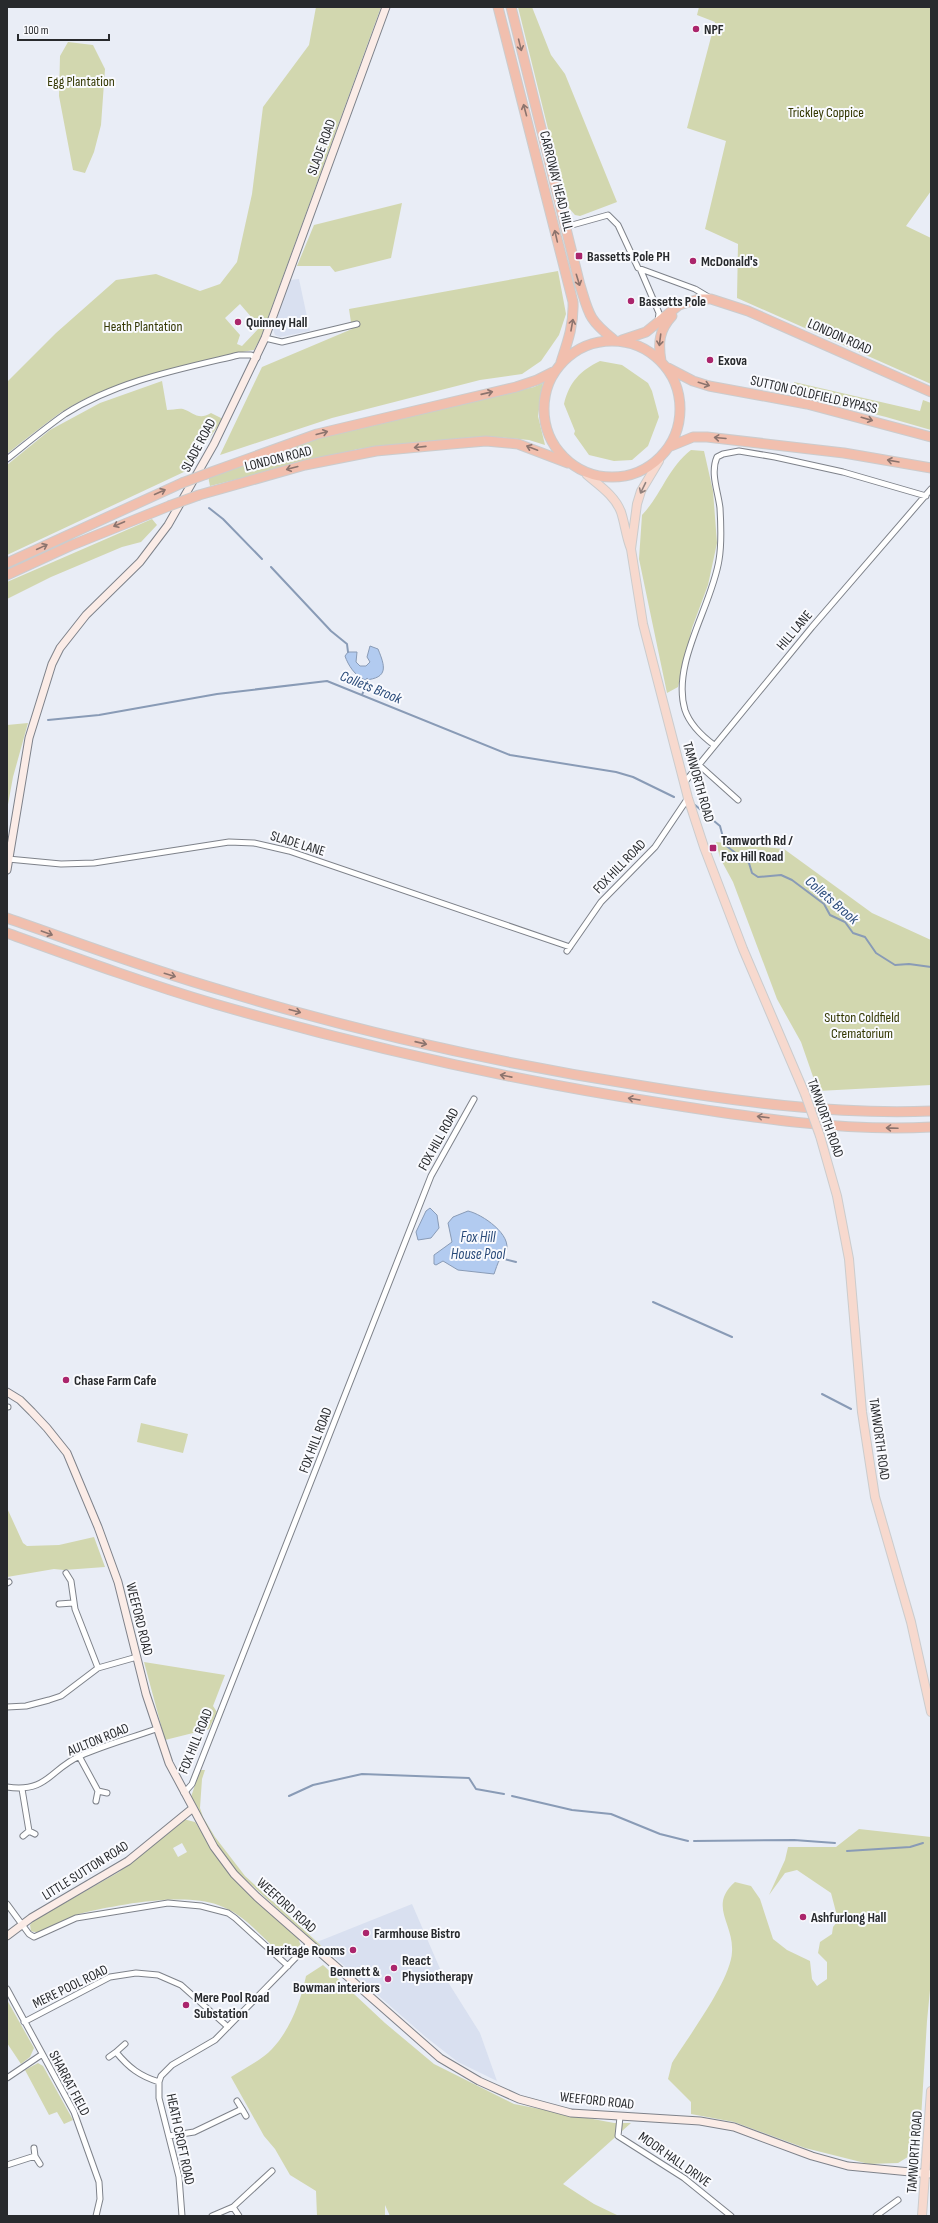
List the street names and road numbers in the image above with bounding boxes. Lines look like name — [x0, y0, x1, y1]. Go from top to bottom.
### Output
street label: SLADE ROAD — [304, 117, 339, 177]
street label: CARROWAY HEAD HILL — [536, 129, 577, 233]
street label: LONDON ROAD — [805, 315, 875, 358]
street label: SUTTON COLDFIELD BYPASS — [749, 372, 879, 417]
street label: SLADE ROAD — [177, 415, 220, 475]
street label: LONDON ROAD — [243, 442, 313, 475]
street label: HILL LANE — [773, 607, 816, 654]
street label: TAMWORTH ROAD — [679, 740, 718, 824]
street label: SLADE LANE — [268, 827, 328, 860]
street label: FOX HILL ROAD — [589, 836, 649, 897]
street label: TAMWORTH ROAD — [803, 1076, 848, 1160]
street label: FOX HILL ROAD — [414, 1105, 463, 1173]
street label: TAMWORTH ROAD — [865, 1397, 894, 1481]
street label: FOX HILL ROAD — [295, 1405, 336, 1475]
street label: WEEFORD ROAD — [122, 1581, 157, 1657]
street label: FOX HILL ROAD — [175, 1706, 216, 1776]
street label: AULTON ROAD — [64, 1719, 132, 1760]
street label: LITTLE SUTTON ROAD — [39, 1837, 132, 1904]
street label: WEEFORD ROAD — [253, 1874, 320, 1937]
street label: MERE POOL ROAD — [30, 1961, 111, 2012]
street label: SHARRAT FIELD — [45, 2048, 94, 2119]
street label: WEEFORD ROAD — [559, 2088, 635, 2113]
street label: HEATH CROFT ROAD — [163, 2092, 198, 2186]
street label: TAMWORTH ROAD — [903, 2110, 926, 2194]
street label: MOOR HALL DRIVE — [635, 2128, 714, 2191]

